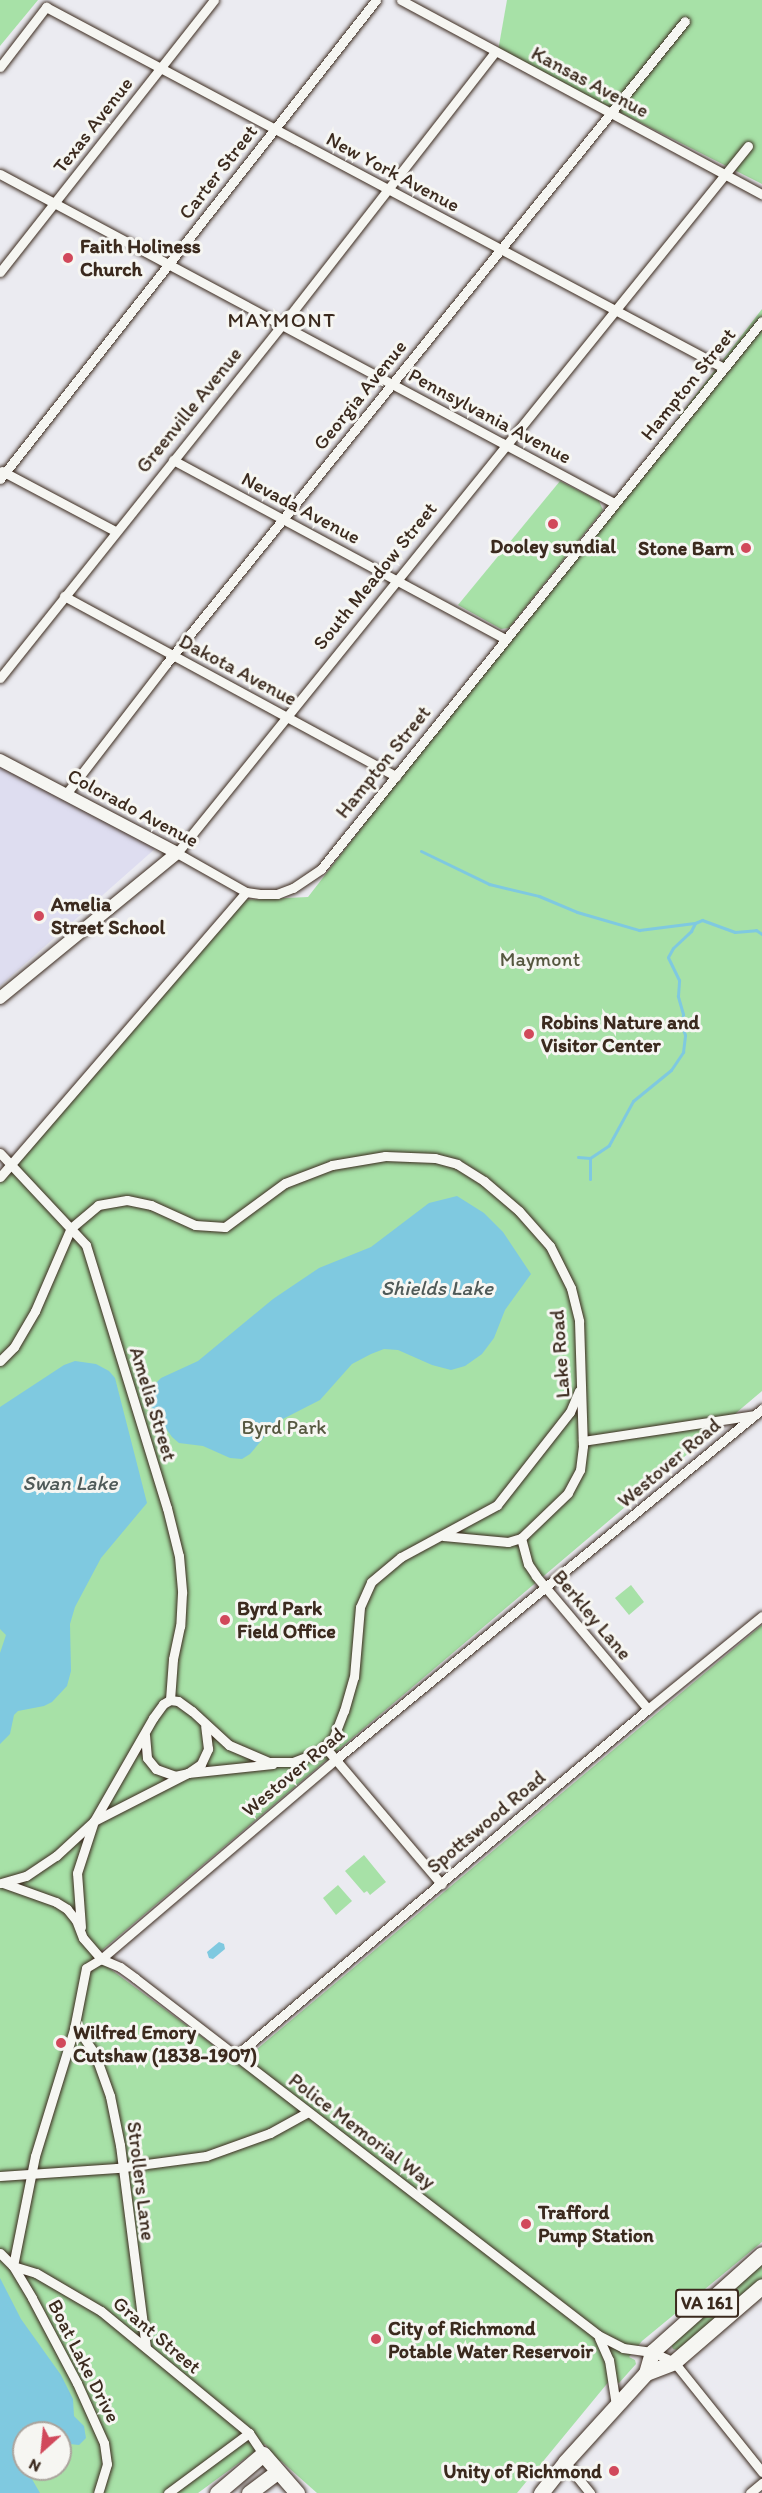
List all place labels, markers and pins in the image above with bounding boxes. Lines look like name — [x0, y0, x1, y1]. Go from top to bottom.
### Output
place label: Faith Holiness Church — [80, 234, 200, 281]
marker: Faith Holiness Church — [61, 251, 75, 265]
marker: Dooley sundial — [546, 517, 560, 531]
place label: Dooley sundial — [490, 534, 616, 558]
place label: Stone Barn — [638, 536, 734, 560]
marker: Stone Barn — [739, 541, 753, 555]
place label: Amelia Street School — [51, 892, 165, 939]
marker: Amelia Street School — [32, 909, 46, 923]
place label: Robins Nature and Visitor Center — [541, 1011, 699, 1058]
marker: Robins Nature and Visitor Center — [522, 1027, 536, 1041]
place label: Byrd Park Field Office — [237, 1596, 336, 1643]
marker: Byrd Park Field Office — [218, 1613, 232, 1627]
place label: Wilfred Emory Cutshaw (1838-1907) — [73, 2020, 257, 2067]
marker: Wilfred Emory Cutshaw (1838-1907) — [54, 2036, 68, 2050]
place label: Trafford Pump Station — [538, 2200, 655, 2247]
marker: Trafford Pump Station — [519, 2217, 533, 2231]
place label: City of Richmond Potable Water Reservoir — [388, 2316, 592, 2363]
marker: City of Richmond Potable Water Reservoir — [369, 2332, 383, 2346]
place label: Unity of Richmond — [443, 2459, 602, 2483]
marker: Unity of Richmond — [607, 2464, 621, 2478]

